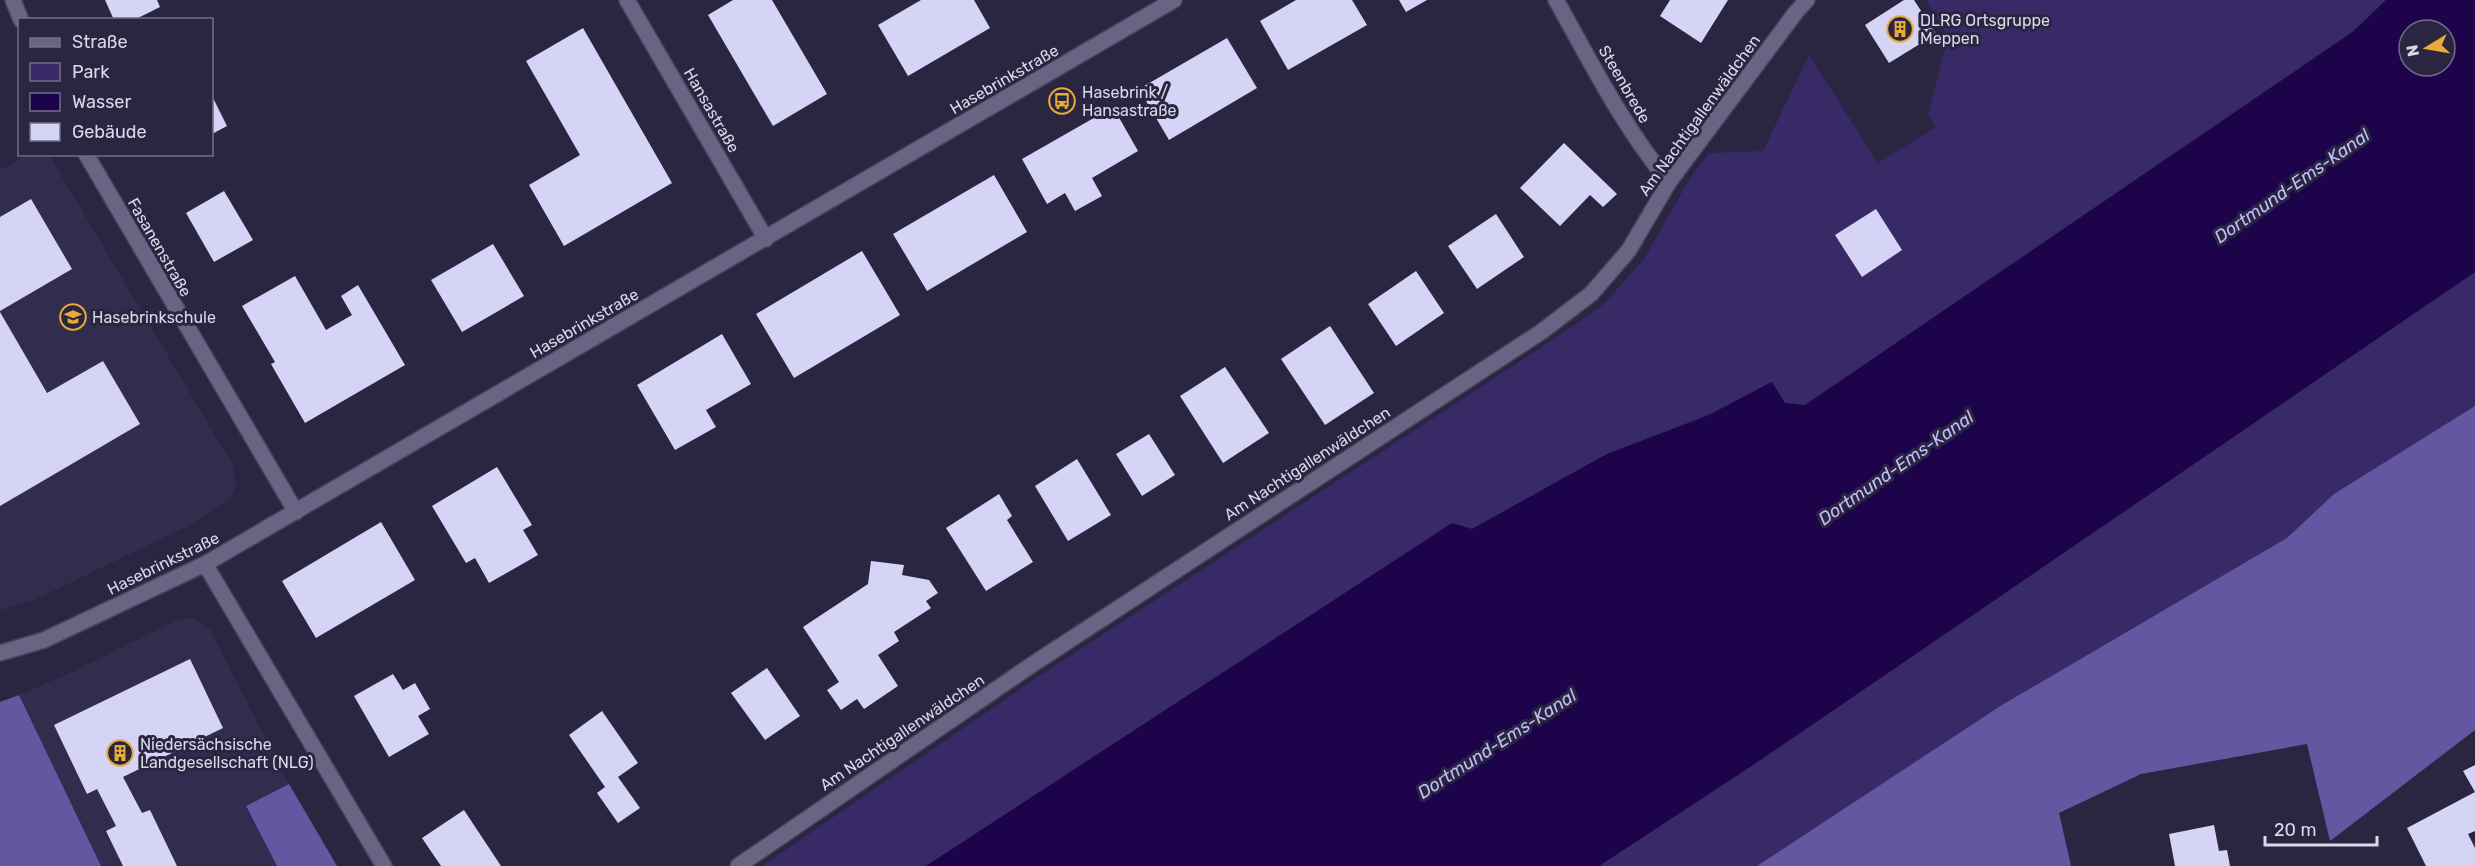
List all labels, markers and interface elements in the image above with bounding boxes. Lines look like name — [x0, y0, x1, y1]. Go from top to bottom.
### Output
place label: DLRG Ortsgruppe Meppen — [1920, 11, 2050, 48]
building icon: DLRG Ortsgruppe Meppen — [1885, 14, 1915, 44]
legend — [18, 18, 213, 156]
north arrow — [2397, 18, 2457, 78]
text: Straße — [72, 31, 128, 53]
street label: Am Nachtigallenwäldchen — [1635, 31, 1764, 199]
street label: Hasebrinkstraße — [947, 41, 1062, 118]
street label: Steenbrede — [1595, 42, 1654, 127]
text: N — [2402, 43, 2423, 58]
text: Park — [72, 61, 110, 83]
street label: Hansastraße — [680, 65, 743, 156]
place label: Hasebrink / Hansastraße — [1082, 83, 1177, 120]
bus stop icon: Hasebrink / Hansastraße — [1047, 86, 1077, 116]
text: Wasser — [72, 91, 131, 113]
text: Gebäude — [72, 121, 147, 143]
water label: Dortmund-Ems-Kanal — [2210, 124, 2375, 248]
street label: Fasanenstraße — [124, 195, 195, 300]
street label: Hasebrinkstraße — [527, 285, 642, 362]
school or university icon: Hasebrinkschule — [58, 302, 88, 332]
place label: Hasebrinkschule — [92, 308, 216, 327]
street label: Am Nachtigallenwäldchen — [1221, 403, 1394, 524]
water label: Dortmund-Ems-Kanal — [1814, 406, 1979, 530]
street label: Hasebrinkstraße — [104, 528, 222, 599]
street label: Am Nachtigallenwäldchen — [816, 670, 988, 795]
water label: Dortmund-Ems-Kanal — [1413, 684, 1581, 804]
place label: Niedersächsische Landgesellschaft (NLG) — [140, 735, 314, 772]
building icon: Niedersächsische Landgesellschaft (NLG) — [105, 738, 135, 768]
scale bar — [2265, 809, 2378, 847]
text: 20 m — [2274, 819, 2316, 841]

